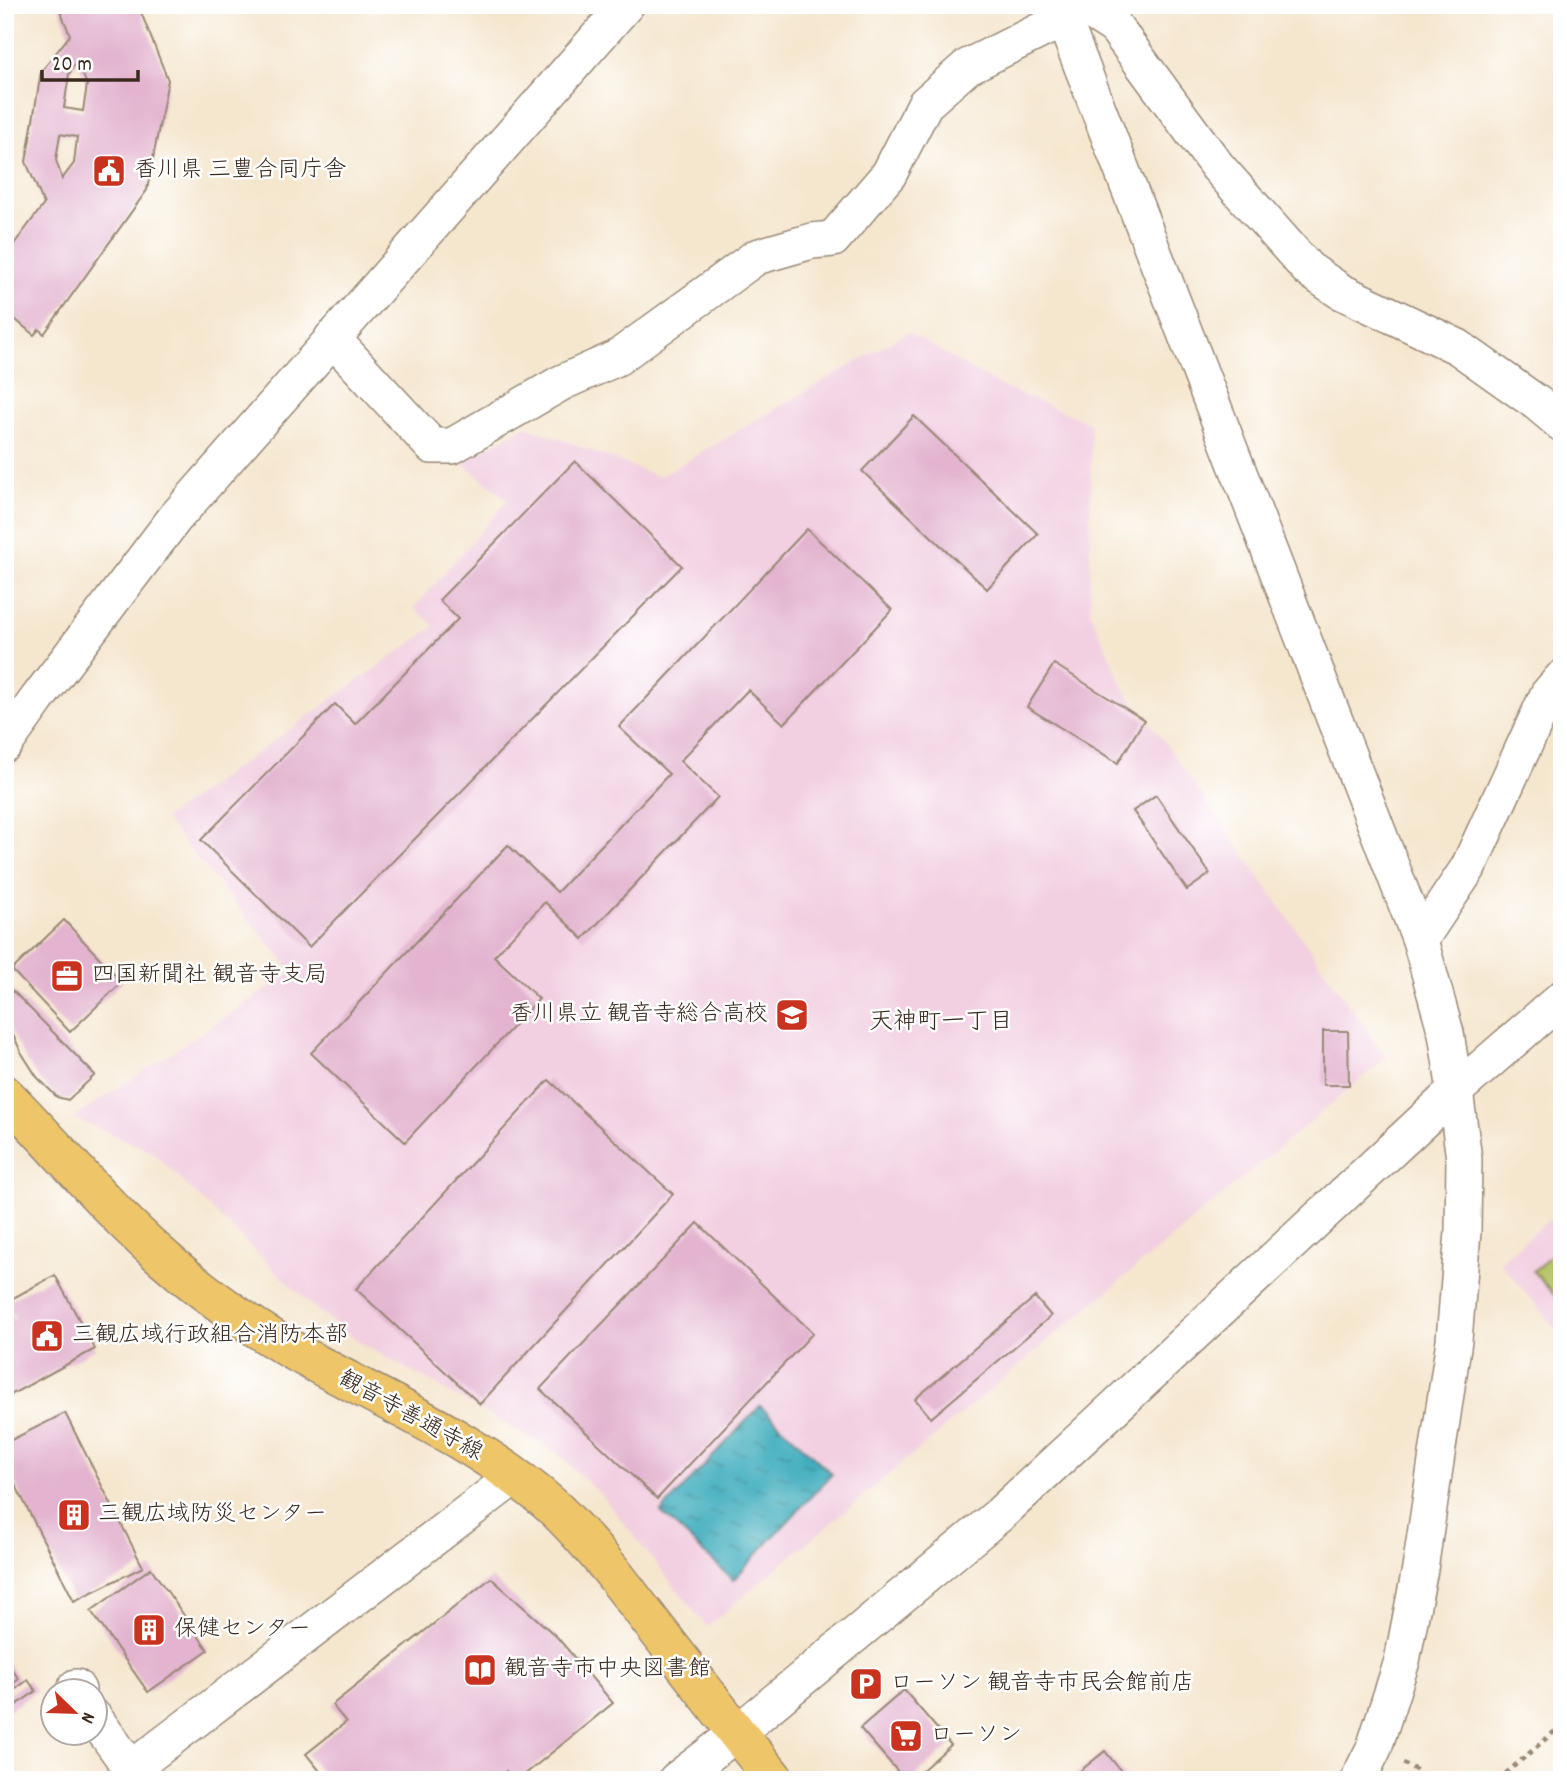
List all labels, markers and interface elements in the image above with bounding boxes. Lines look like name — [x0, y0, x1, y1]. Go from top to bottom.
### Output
scale bar — [42, 38, 138, 82]
text: 20 m — [52, 51, 92, 81]
public building icon: 香川県 三豊合同庁舎 — [90, 152, 128, 190]
place label: 香川県 三豊合同庁舎 — [134, 155, 346, 188]
office icon: 四国新聞社 観音寺支局 — [48, 957, 86, 995]
place label: 四国新聞社 観音寺支局 — [92, 960, 327, 993]
school or university icon: 香川県立 観音寺総合高校 — [773, 996, 811, 1034]
place label: 香川県立 観音寺総合高校 — [510, 999, 768, 1032]
district label: 天神町一丁目 — [869, 1006, 1013, 1040]
public building icon: 三観広域行政組合消防本部 — [28, 1317, 66, 1355]
place label: 三観広域行政組合消防本部 — [72, 1320, 348, 1353]
street label: 観音寺善通寺線 — [332, 1364, 488, 1470]
building icon: 三観広域防災センター — [55, 1496, 93, 1534]
place label: 三観広域防災センター — [98, 1499, 327, 1532]
building icon: 保健センター — [130, 1611, 168, 1649]
place label: 保健センター — [174, 1614, 311, 1647]
library icon: 観音寺市中央図書館 — [461, 1651, 499, 1689]
place label: 観音寺市中央図書館 — [504, 1654, 711, 1687]
parking icon: ローソン 観音寺市民会館前店 — [847, 1665, 885, 1703]
place label: ローソン 観音寺市民会館前店 — [890, 1668, 1194, 1701]
north arrow — [38, 1676, 108, 1746]
text: N — [72, 1708, 101, 1727]
supermarket icon: ローソン — [887, 1717, 925, 1755]
place label: ローソン — [930, 1720, 1022, 1753]

